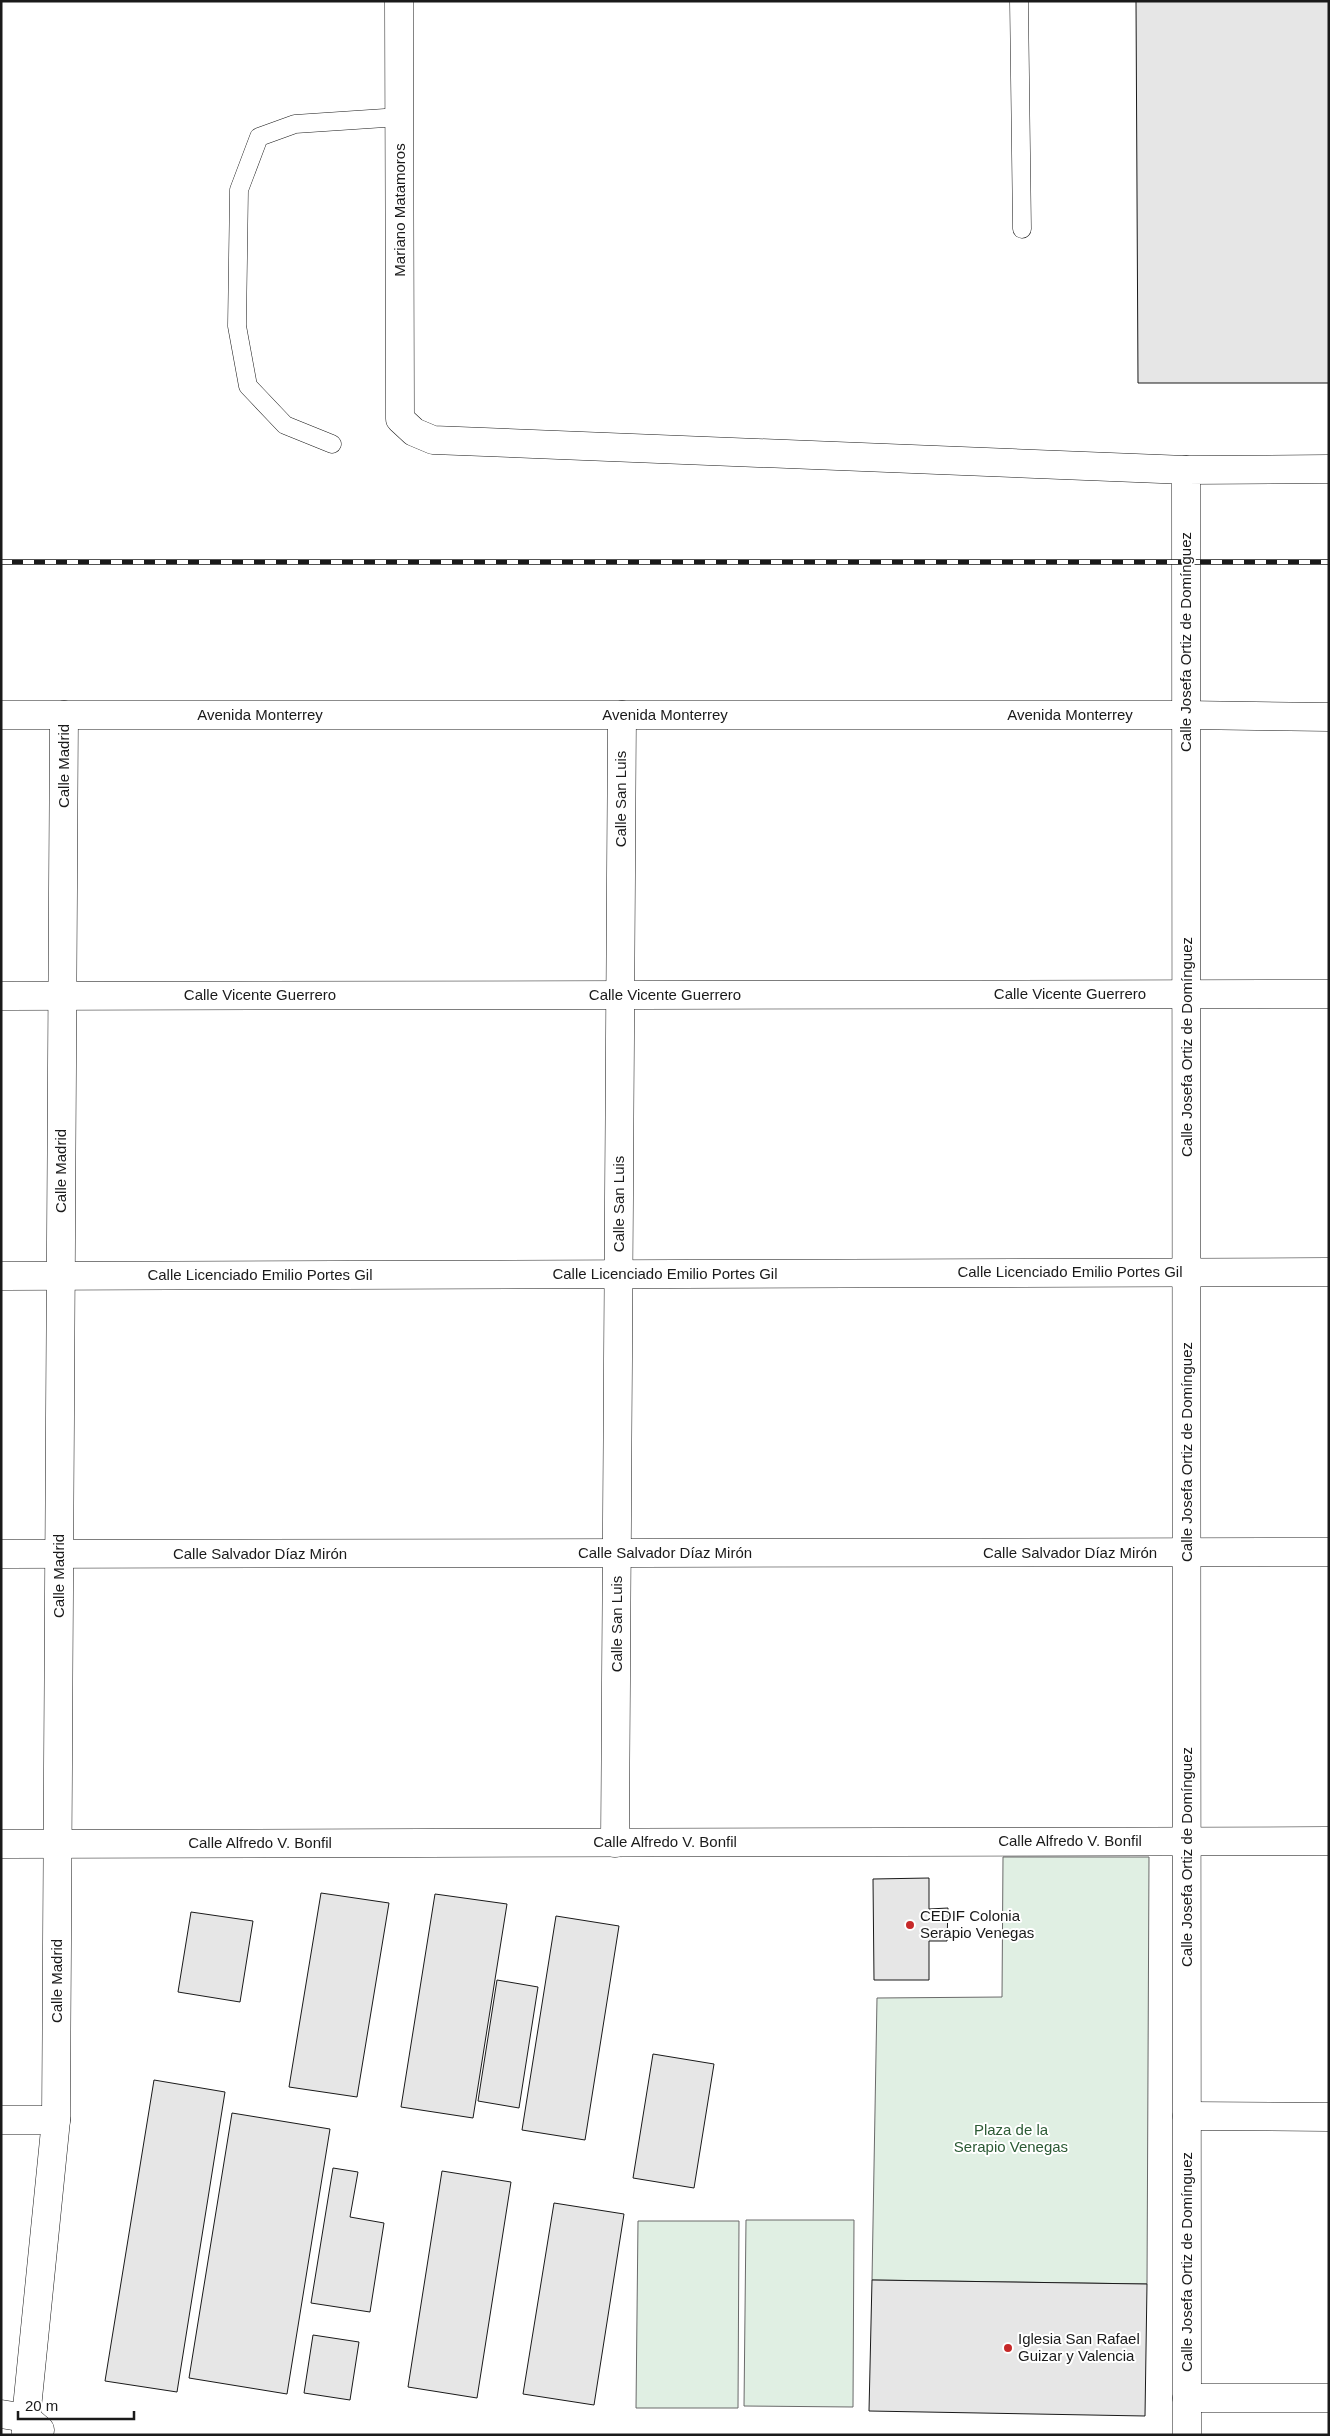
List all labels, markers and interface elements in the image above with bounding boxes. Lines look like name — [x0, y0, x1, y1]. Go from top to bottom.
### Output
street label: Mariano Matamoros — [391, 143, 408, 277]
street label: Calle Josefa Ortiz de Domínguez — [1177, 532, 1194, 752]
street label: Avenida Monterrey — [197, 706, 323, 723]
street label: Avenida Monterrey — [602, 706, 728, 723]
street label: Avenida Monterrey — [1007, 706, 1133, 723]
street label: Calle Madrid — [55, 724, 72, 808]
street label: Calle San Luis — [612, 751, 629, 847]
street label: Calle Josefa Ortiz de Domínguez — [1178, 937, 1195, 1157]
street label: Calle Vicente Guerrero — [994, 985, 1146, 1002]
street label: Calle Vicente Guerrero — [184, 986, 336, 1003]
street label: Calle Vicente Guerrero — [589, 986, 741, 1003]
street label: Calle Madrid — [52, 1129, 69, 1213]
street label: Calle San Luis — [610, 1156, 627, 1252]
street label: Calle Licenciado Emilio Portes Gil — [957, 1263, 1183, 1280]
street label: Calle Licenciado Emilio Portes Gil — [552, 1265, 778, 1282]
street label: Calle Licenciado Emilio Portes Gil — [147, 1266, 373, 1283]
street label: Calle Josefa Ortiz de Domínguez — [1178, 1342, 1195, 1562]
street label: Calle Madrid — [50, 1534, 67, 1618]
street label: Calle Salvador Díaz Mirón — [578, 1544, 752, 1561]
street label: Calle Salvador Díaz Mirón — [983, 1544, 1157, 1561]
street label: Calle Salvador Díaz Mirón — [173, 1545, 347, 1562]
street label: Calle San Luis — [608, 1576, 625, 1672]
street label: Calle Josefa Ortiz de Domínguez — [1178, 1747, 1195, 1967]
street label: Calle Alfredo V. Bonfil — [998, 1832, 1142, 1849]
street label: Calle Alfredo V. Bonfil — [593, 1833, 737, 1850]
street label: Calle Alfredo V. Bonfil — [188, 1834, 332, 1851]
place label: CEDIF Colonia Serapio Venegas — [920, 1907, 1034, 1941]
marker: CEDIF Colonia Serapio Venegas — [904, 1919, 916, 1931]
street label: Calle Madrid — [48, 1939, 65, 2023]
park label: Plaza de la Serapio Venegas — [954, 2121, 1068, 2155]
street label: Calle Josefa Ortiz de Domínguez — [1178, 2152, 1195, 2372]
place label: Iglesia San Rafael Guizar y Valencia — [1018, 2330, 1140, 2364]
marker: Iglesia San Rafael Guizar y Valencia — [1002, 2342, 1014, 2354]
scale bar — [18, 2388, 134, 2420]
text: 20 m — [25, 2397, 58, 2414]

